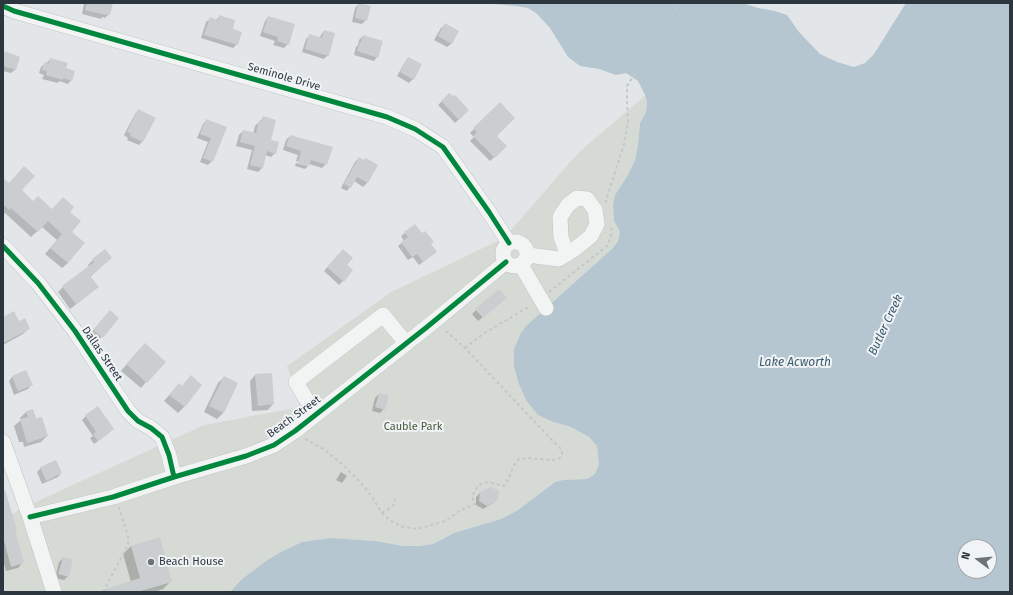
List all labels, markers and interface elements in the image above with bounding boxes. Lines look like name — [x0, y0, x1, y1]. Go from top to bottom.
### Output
street label: Seminole Drive — [246, 60, 322, 94]
water label: Butler Creek — [866, 292, 906, 358]
street label: Dallas Street — [79, 324, 125, 384]
water label: Lake Acworth — [759, 356, 831, 370]
street label: Beach Street — [265, 393, 323, 441]
park label: Cauble Park — [384, 420, 442, 434]
north arrow — [957, 539, 997, 579]
text: N — [959, 551, 973, 561]
place label: Beach House — [159, 555, 224, 569]
marker: Beach House — [146, 557, 156, 567]

